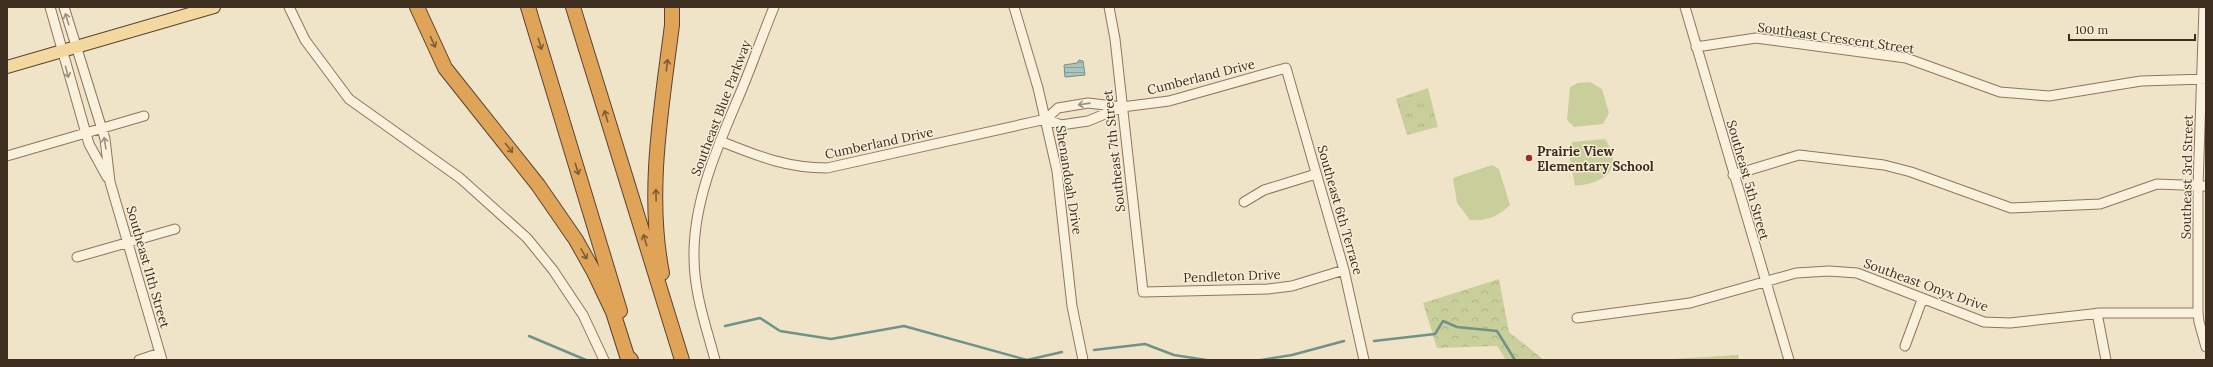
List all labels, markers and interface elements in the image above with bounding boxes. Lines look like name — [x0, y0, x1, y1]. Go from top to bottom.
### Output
one-way arrow — [63, 12, 70, 25]
scale bar — [2069, 16, 2195, 42]
street label: Southeast Crescent Street — [1756, 19, 1916, 57]
text: 100 m — [2075, 22, 2108, 37]
one-way arrow — [430, 36, 438, 48]
street label: Southeast Blue Parkway — [687, 37, 755, 178]
one-way arrow — [537, 38, 544, 51]
street label: Cumberland Drive — [1145, 55, 1257, 99]
one-way arrow — [663, 59, 671, 72]
one-way arrow — [64, 65, 71, 78]
street label: Southeast 7th Street — [1099, 89, 1129, 213]
one-way arrow — [1078, 100, 1091, 108]
one-way arrow — [602, 109, 609, 122]
street label: Southeast 3rd Street — [2177, 115, 2197, 239]
street label: Southeast 5th Street — [1723, 118, 1773, 242]
street label: Cumberland Drive — [823, 123, 935, 163]
street label: Shenandoah Drive — [1052, 124, 1086, 236]
one-way arrow — [101, 137, 109, 150]
one-way arrow — [504, 142, 513, 153]
street label: Southeast 6th Terrace — [1313, 143, 1367, 277]
place label: Prairie View Elementary School — [1537, 143, 1654, 175]
marker: Prairie View Elementary School — [1524, 153, 1534, 163]
one-way arrow — [574, 162, 581, 175]
one-way arrow — [652, 189, 660, 202]
street label: Southeast 11th Street — [122, 204, 174, 330]
one-way arrow — [640, 234, 648, 246]
one-way arrow — [580, 247, 588, 259]
street label: Southeast Onyx Drive — [1861, 255, 1991, 315]
street label: Pendleton Drive — [1183, 266, 1281, 286]

